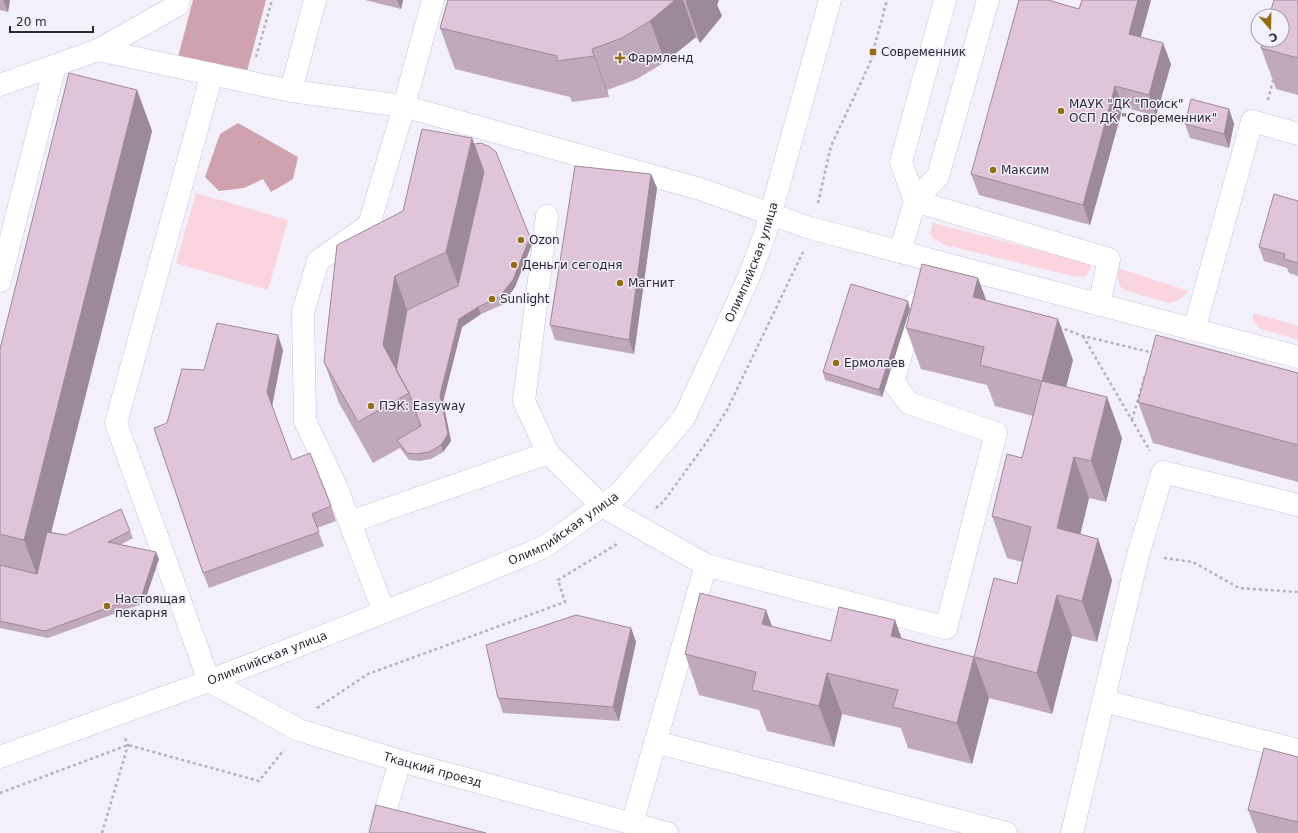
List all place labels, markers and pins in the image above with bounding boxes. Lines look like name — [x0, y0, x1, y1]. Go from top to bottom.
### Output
place label: Современник — [881, 45, 966, 59]
marker: Современник — [868, 47, 878, 57]
place label: Фармленд — [628, 51, 694, 65]
marker: Фармленд — [615, 53, 625, 63]
place label: МАУК "ДК "Поиск" ОСП ДК "Современник" — [1069, 97, 1217, 125]
marker: МАУК "ДК "Поиск" ОСП ДК "Современник" — [1056, 106, 1066, 116]
place label: Максим — [1001, 163, 1049, 177]
marker: Максим — [988, 165, 998, 175]
place label: Ozon — [529, 233, 560, 247]
marker: Ozon — [516, 235, 526, 245]
place label: Деньги сегодня — [522, 258, 623, 272]
marker: Деньги сегодня — [509, 260, 519, 270]
place label: Магнит — [628, 276, 675, 290]
marker: Магнит — [615, 278, 625, 288]
place label: Sunlight — [500, 292, 550, 306]
marker: Sunlight — [487, 294, 497, 304]
place label: Ермолаев — [844, 356, 905, 370]
marker: Ермолаев — [831, 358, 841, 368]
place label: ПЭК: Easyway — [379, 399, 465, 413]
marker: ПЭК: Easyway — [366, 401, 376, 411]
place label: Настоящая пекарня — [115, 592, 185, 620]
marker: Настоящая пекарня — [102, 601, 112, 611]

